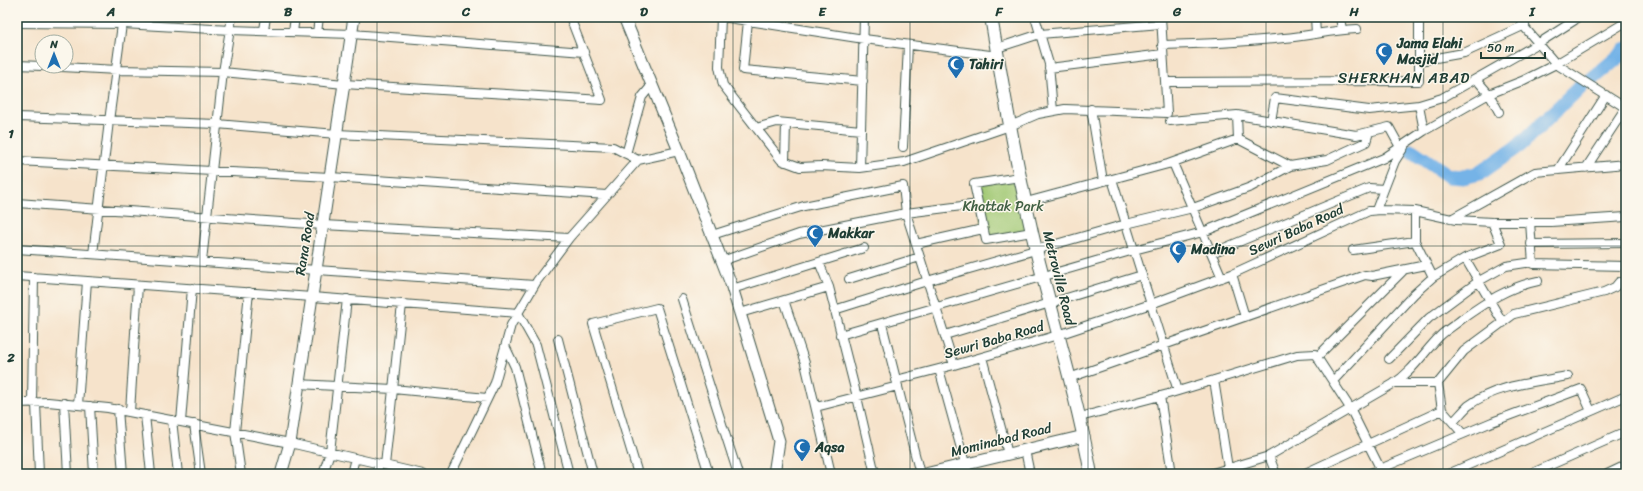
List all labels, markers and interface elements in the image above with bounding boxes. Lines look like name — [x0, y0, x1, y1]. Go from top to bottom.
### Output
text: A — [106, 0, 115, 23]
text: B — [284, 0, 293, 23]
text: C — [461, 0, 471, 23]
text: D — [640, 0, 648, 23]
text: E — [818, 0, 827, 23]
text: F — [994, 0, 1003, 23]
text: G — [1172, 0, 1182, 23]
text: H — [1348, 0, 1359, 23]
text: I — [1528, 0, 1536, 23]
place label: Jama Elahi Masjid — [1396, 31, 1463, 72]
north arrow — [34, 34, 74, 74]
scale bar — [1481, 34, 1545, 60]
text: N — [49, 35, 58, 54]
text: 50 m — [1487, 37, 1514, 59]
mosque icon: Jama Elahi Masjid — [1374, 41, 1394, 66]
place label: Tahiri — [969, 52, 1004, 77]
mosque icon: Tahiri — [946, 54, 966, 79]
district label: SHERKHAN ABAD — [1338, 65, 1470, 91]
text: 1 — [8, 122, 14, 145]
park label: Khattak Park — [962, 194, 1044, 219]
street label: Sewri Baba Road — [1244, 196, 1349, 263]
street label: Rana Road — [288, 209, 323, 277]
place label: Makkar — [827, 221, 875, 246]
mosque icon: Makkar — [805, 223, 825, 248]
street label: Metroville Road — [1035, 228, 1083, 330]
place label: Madina — [1190, 237, 1236, 262]
mosque icon: Madina — [1168, 239, 1188, 264]
street label: Sewri Baba Road — [941, 313, 1048, 366]
text: 2 — [6, 346, 15, 369]
street label: Mominabad Road — [948, 415, 1056, 465]
place label: Aqsa — [814, 435, 844, 460]
mosque icon: Aqsa — [792, 437, 812, 462]

